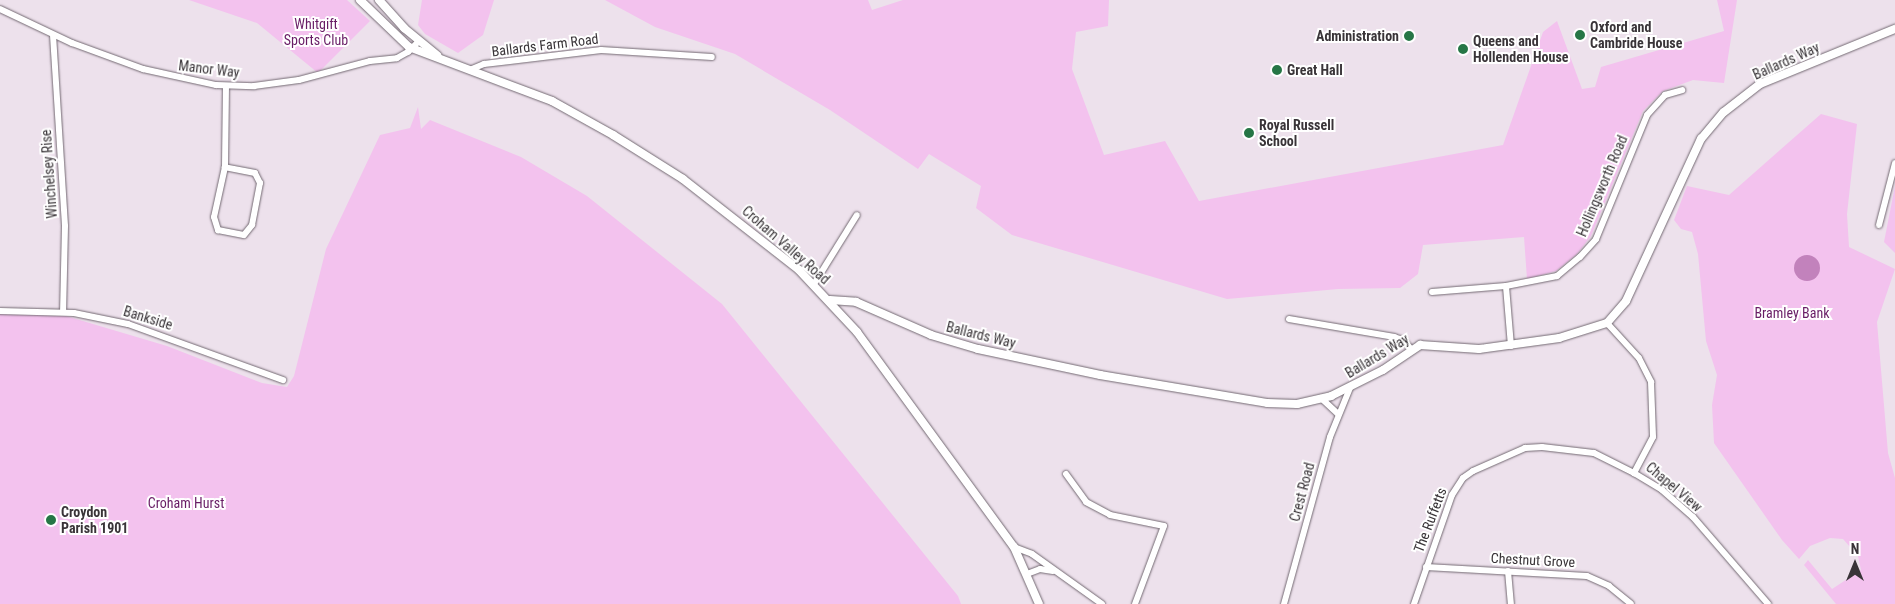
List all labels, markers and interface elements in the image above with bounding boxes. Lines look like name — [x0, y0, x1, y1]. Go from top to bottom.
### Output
park label: Whitgift Sports Club — [284, 16, 348, 48]
place label: Oxford and Cambride House — [1590, 19, 1682, 52]
place label: Administration — [1316, 28, 1399, 44]
marker: Oxford and Cambride House — [1574, 29, 1586, 41]
street label: Ballards Farm Road — [491, 30, 599, 60]
marker: Administration — [1403, 30, 1415, 42]
place label: Queens and Hollenden House — [1473, 33, 1568, 65]
street label: Ballards Way — [1750, 39, 1822, 83]
marker: Queens and Hollenden House — [1457, 43, 1469, 55]
street label: Manor Way — [177, 57, 241, 81]
place label: Great Hall — [1287, 62, 1343, 78]
marker: Great Hall — [1271, 64, 1283, 76]
place label: Royal Russell School — [1259, 117, 1334, 150]
marker: Royal Russell School — [1243, 127, 1255, 139]
street label: Winchelsey Rise — [38, 129, 60, 219]
street label: Hollingsworth Road — [1573, 133, 1631, 239]
street label: Croham Valley Road — [739, 202, 833, 288]
street label: Bankside — [121, 303, 175, 333]
park label: Bramley Bank — [1754, 305, 1830, 321]
street label: Ballards Way — [945, 318, 1017, 352]
street label: Ballards Way — [1342, 331, 1412, 381]
street label: Chapel View — [1643, 459, 1705, 515]
street label: Crest Road — [1286, 461, 1318, 523]
street label: The Ruffetts — [1410, 485, 1450, 555]
park label: Croham Hurst — [148, 495, 224, 511]
place label: Croydon Parish 1901 — [61, 504, 128, 536]
marker: Croydon Parish 1901 — [45, 514, 57, 526]
north arrow — [1830, 539, 1880, 589]
text: N — [1851, 541, 1859, 557]
street label: Chestnut Grove — [1490, 549, 1576, 571]

